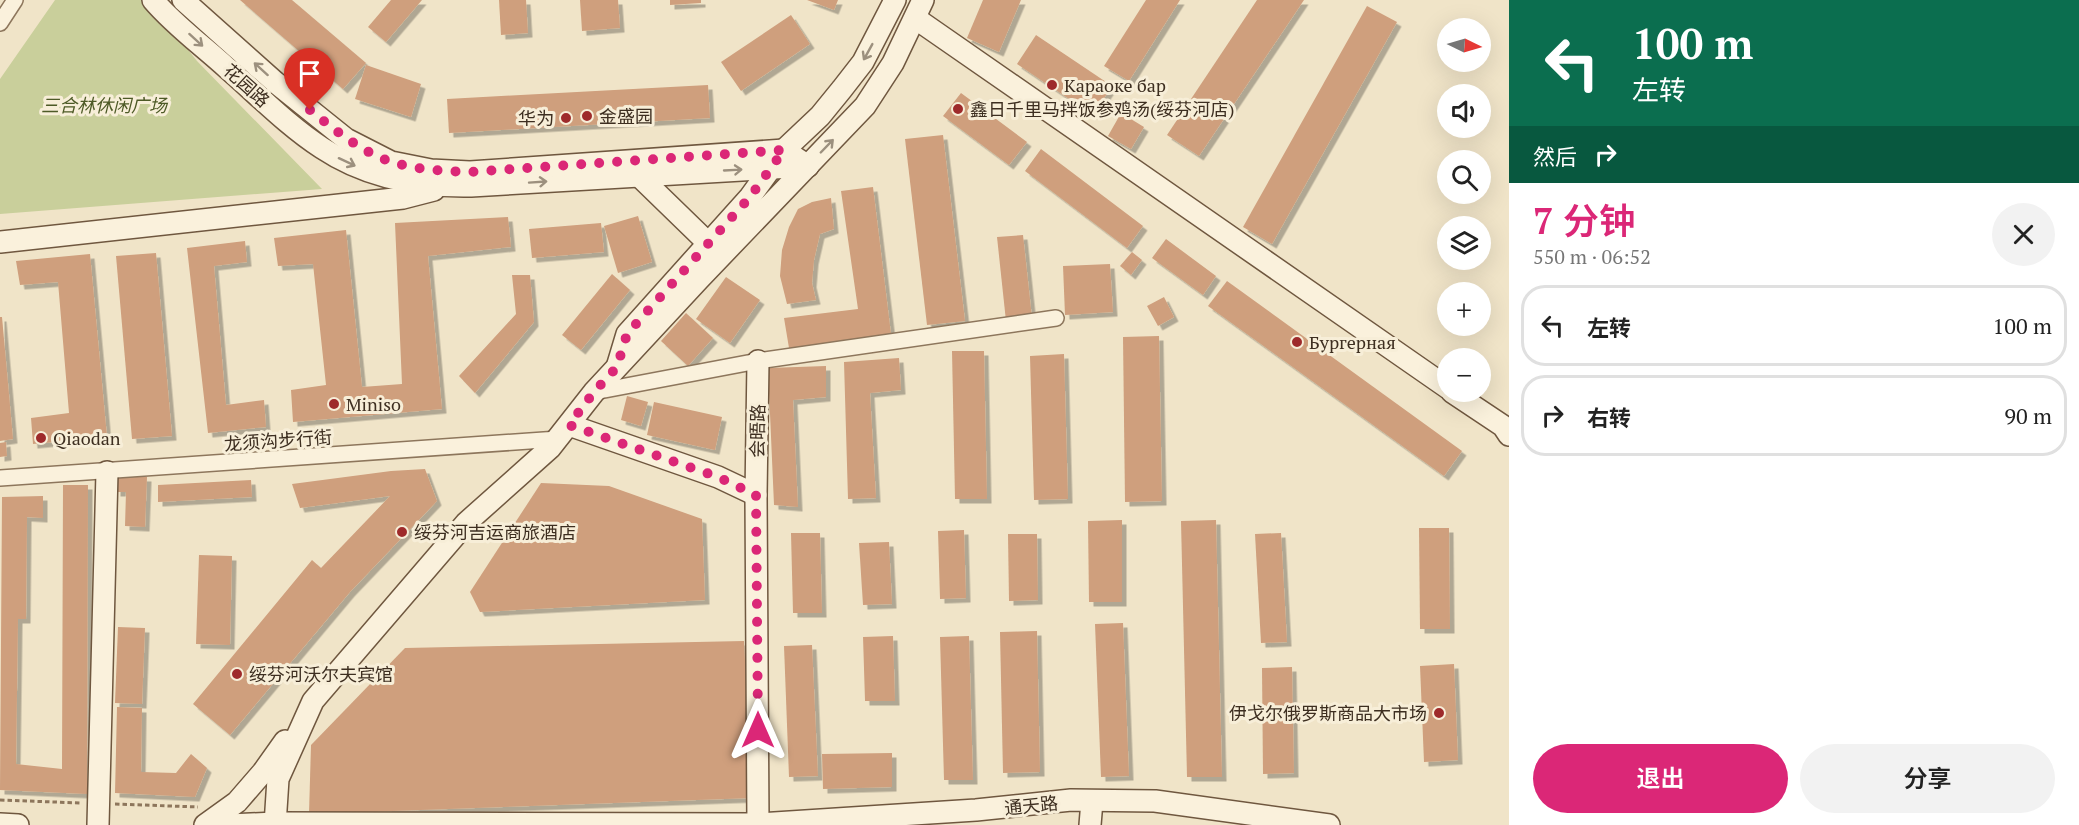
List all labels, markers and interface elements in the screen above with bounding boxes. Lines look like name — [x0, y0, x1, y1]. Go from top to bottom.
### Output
text: 100 m — [1632, 15, 1753, 71]
north arrow — [1437, 18, 1491, 72]
map controls — [1437, 18, 1491, 402]
icon: left — [1533, 24, 1611, 102]
one-way arrow — [188, 33, 203, 47]
one-way arrow — [862, 43, 873, 61]
pin — [284, 48, 335, 110]
icon: arrive — [293, 57, 326, 90]
street label: 花园路 — [219, 58, 275, 112]
one-way arrow — [254, 62, 269, 76]
text: 左转 — [1632, 72, 1686, 108]
place label: Караоке бар — [1064, 73, 1166, 97]
marker: Караоке бар — [1045, 78, 1059, 92]
button: sound — [1437, 84, 1491, 138]
park label: 三合林休闲广场 — [41, 93, 169, 117]
place label: 鑫日千里马拌饭参鸡汤(绥芬河店) — [970, 97, 1234, 121]
marker: 鑫日千里马拌饭参鸡汤(绥芬河店) — [951, 102, 965, 116]
place label: 金盛园 — [599, 104, 653, 128]
place label: 华为 — [518, 106, 554, 130]
marker: 金盛园 — [580, 109, 594, 123]
marker: 华为 — [559, 111, 573, 125]
one-way arrow — [820, 138, 834, 153]
icon: right — [1589, 138, 1622, 171]
text: 然后 — [1533, 142, 1577, 171]
button: search — [1437, 150, 1491, 204]
one-way arrow — [337, 156, 355, 168]
one-way arrow — [722, 165, 742, 176]
one-way arrow — [528, 176, 547, 187]
text: 7 分钟 — [1533, 197, 1635, 244]
button: close — [1992, 203, 2055, 266]
button: layers — [1437, 216, 1491, 270]
text: 550 m · 06:52 — [1533, 243, 1651, 270]
button: + — [1437, 282, 1491, 336]
icon: left — [1536, 309, 1569, 342]
text: 100 m — [1992, 311, 2052, 340]
text: 左转 — [1587, 313, 1631, 342]
place label: Бургерная — [1309, 330, 1396, 354]
marker: Бургерная — [1290, 335, 1304, 349]
button: − — [1437, 348, 1491, 402]
place label: Miniso — [346, 392, 401, 416]
marker: Miniso — [327, 397, 341, 411]
icon: right — [1536, 399, 1569, 432]
text: 90 m — [2004, 401, 2052, 430]
text: 右转 — [1587, 403, 1631, 432]
street label: 会晤路 — [745, 404, 769, 458]
street label: 龙须沟步行街 — [223, 424, 333, 456]
place label: Qiaodan — [53, 426, 121, 450]
marker: Qiaodan — [34, 431, 48, 445]
place label: 绥芬河吉运商旅酒店 — [414, 520, 576, 544]
marker: 绥芬河吉运商旅酒店 — [395, 525, 409, 539]
place label: 绥芬河沃尔夫宾馆 — [249, 662, 393, 686]
marker: 绥芬河沃尔夫宾馆 — [230, 667, 244, 681]
position arrow — [726, 698, 790, 762]
place label: 伊戈尔俄罗斯商品大市场 — [1229, 701, 1427, 725]
marker: 伊戈尔俄罗斯商品大市场 — [1432, 706, 1446, 720]
button: 退出 — [1533, 744, 1788, 813]
button: 分享 — [1800, 744, 2055, 813]
street label: 通天路 — [1003, 790, 1059, 820]

